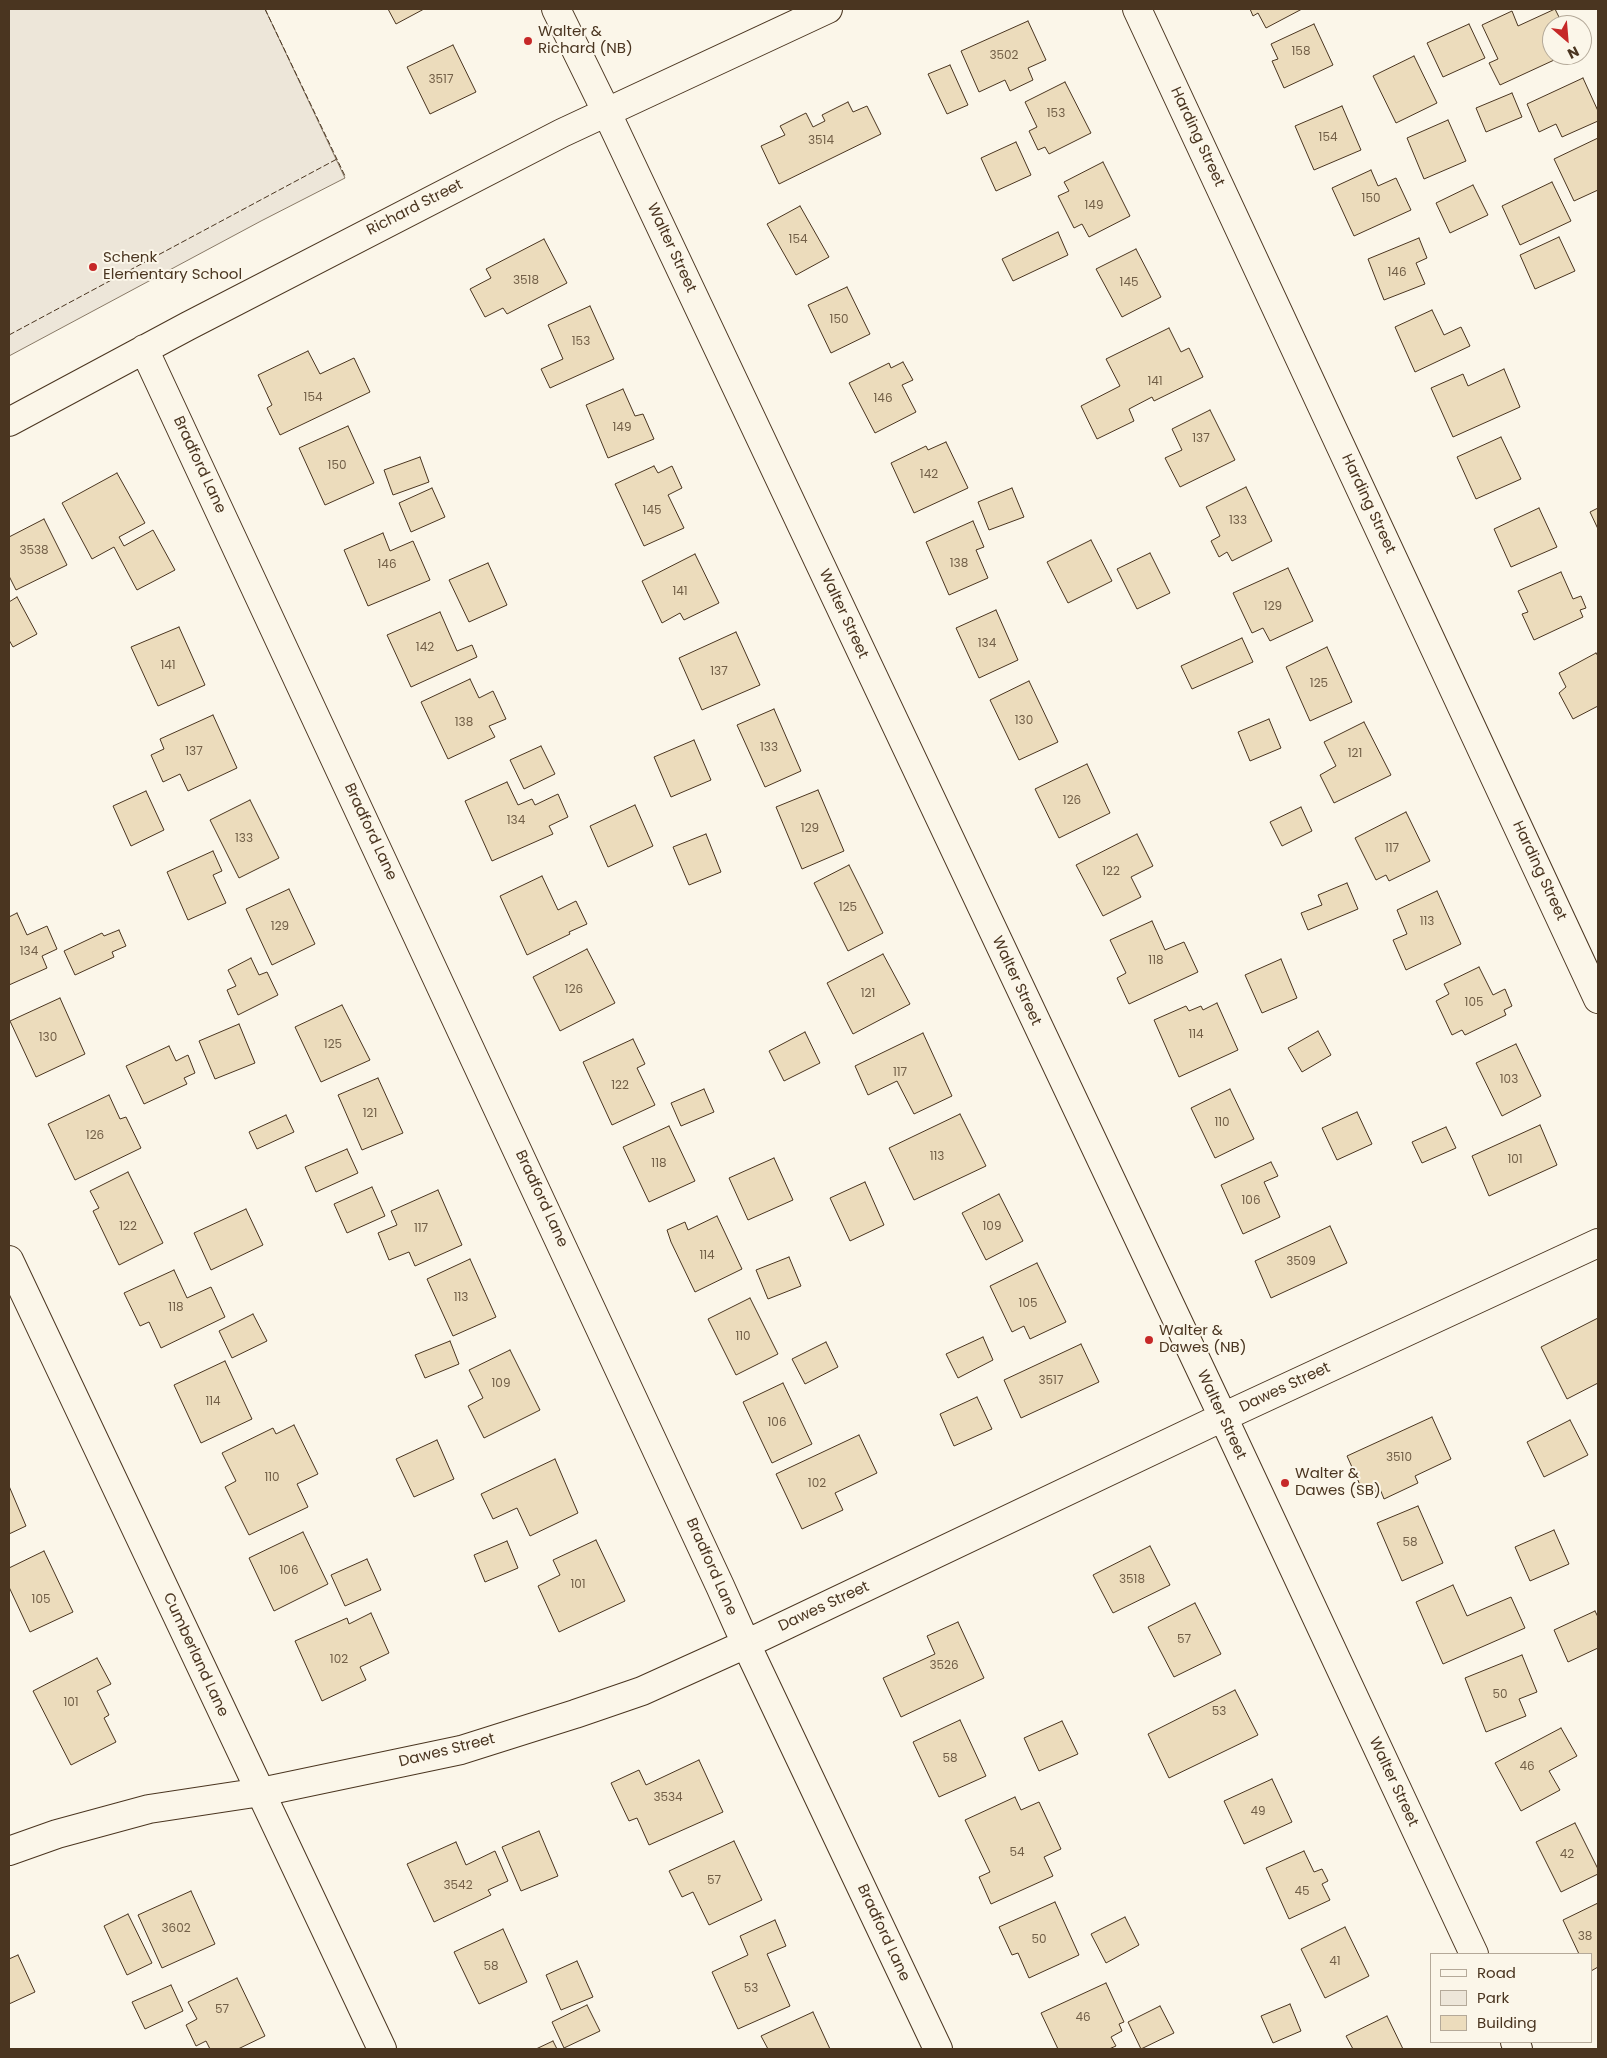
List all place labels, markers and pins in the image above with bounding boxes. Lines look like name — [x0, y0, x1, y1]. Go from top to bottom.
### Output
place label: Walter & Richard (NB) — [538, 23, 633, 58]
marker: Walter & Richard (NB) — [522, 35, 534, 47]
place label: Schenk Elementary School — [103, 249, 242, 284]
marker: Schenk Elementary School — [87, 261, 99, 273]
place label: Walter & Dawes (NB) — [1159, 1322, 1247, 1357]
marker: Walter & Dawes (NB) — [1143, 1334, 1155, 1346]
place label: Walter & Dawes (SB) — [1295, 1465, 1381, 1500]
marker: Walter & Dawes (SB) — [1279, 1477, 1291, 1489]

